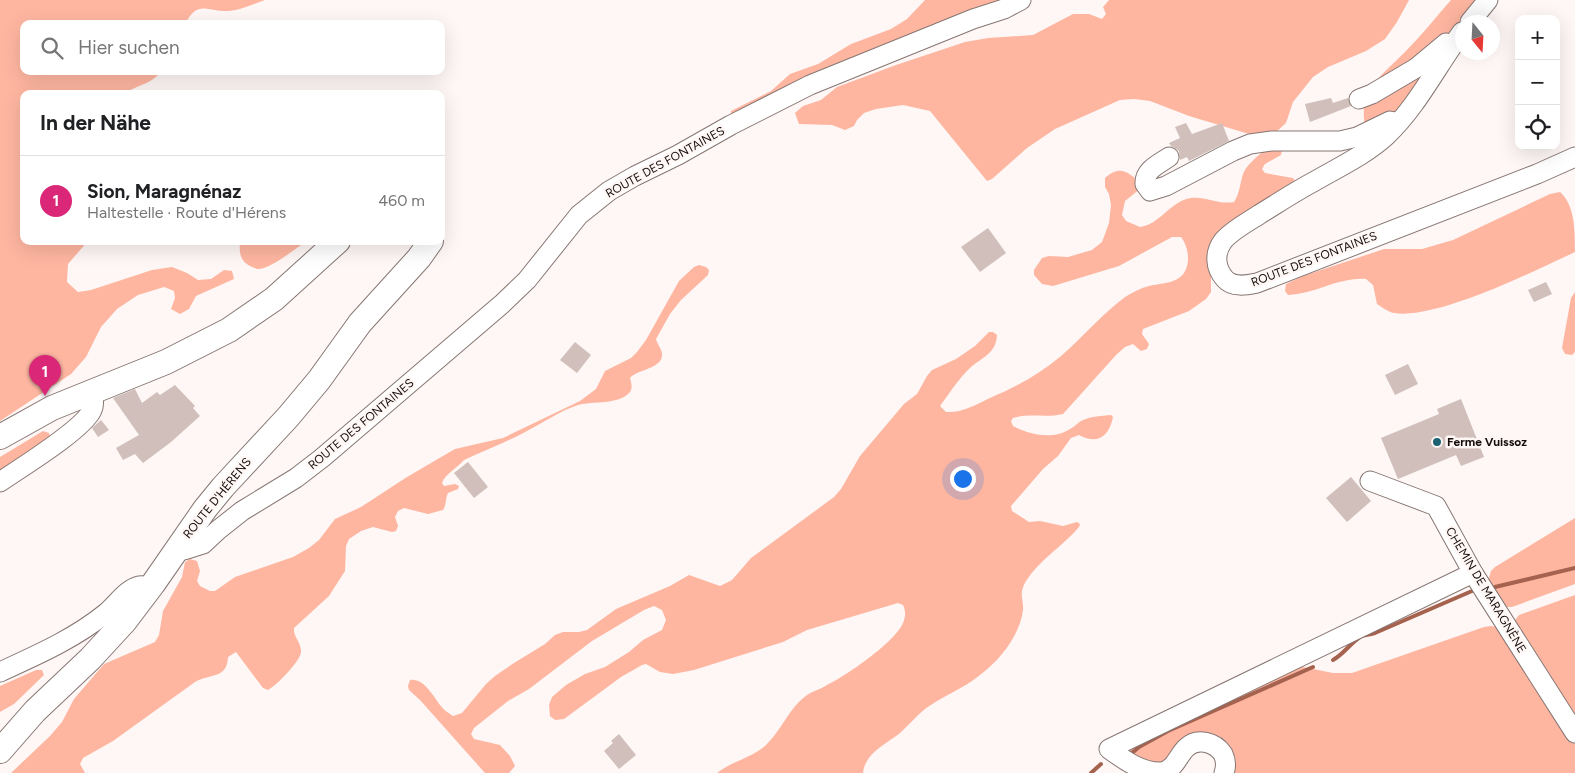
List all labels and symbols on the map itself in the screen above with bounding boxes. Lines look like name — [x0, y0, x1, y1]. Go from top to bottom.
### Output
north arrow — [1455, 15, 1500, 60]
street label: ROUTE DES FONTAINES — [603, 123, 727, 201]
street label: ROUTE DES FONTAINES — [1249, 229, 1379, 289]
pin: 1 — [29, 355, 61, 396]
street label: ROUTE DES FONTAINES — [305, 376, 417, 472]
place label: Ferme Vuissoz — [1447, 435, 1527, 449]
marker: Ferme Vuissoz — [1431, 436, 1443, 448]
street label: ROUTE D'HÉRENS — [180, 455, 254, 541]
your location — [950, 466, 976, 492]
street label: CHEMIN DE MARAGNÈNE — [1443, 525, 1529, 655]

